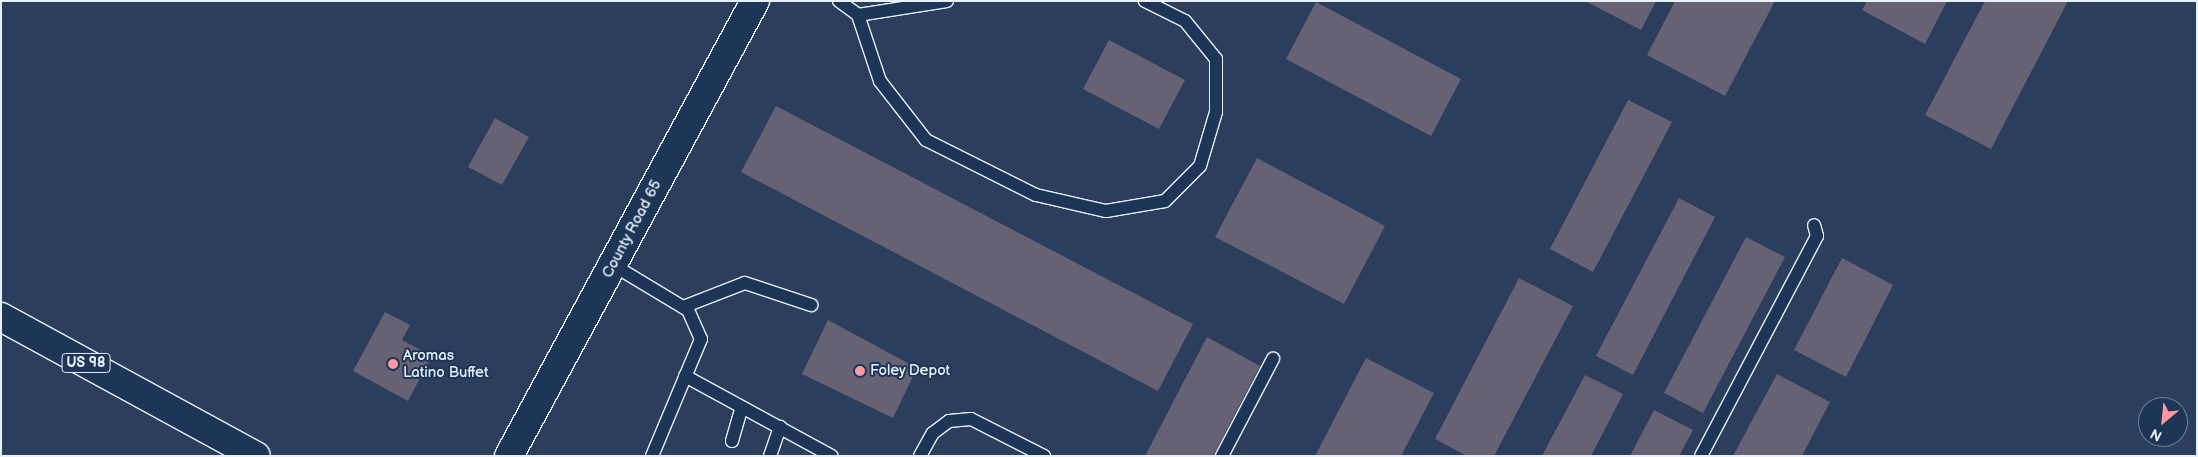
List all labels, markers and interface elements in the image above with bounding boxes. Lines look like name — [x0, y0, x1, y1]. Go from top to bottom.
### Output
street label: County Road 65 — [598, 176, 666, 282]
place label: Aromas Latino Buffet — [403, 346, 489, 381]
road number: US 98 — [61, 352, 111, 374]
marker: Aromas Latino Buffet — [387, 358, 399, 370]
place label: Foley Depot — [870, 362, 951, 380]
marker: Foley Depot — [854, 365, 866, 377]
north arrow — [2138, 397, 2188, 447]
text: N — [2148, 425, 2165, 445]

